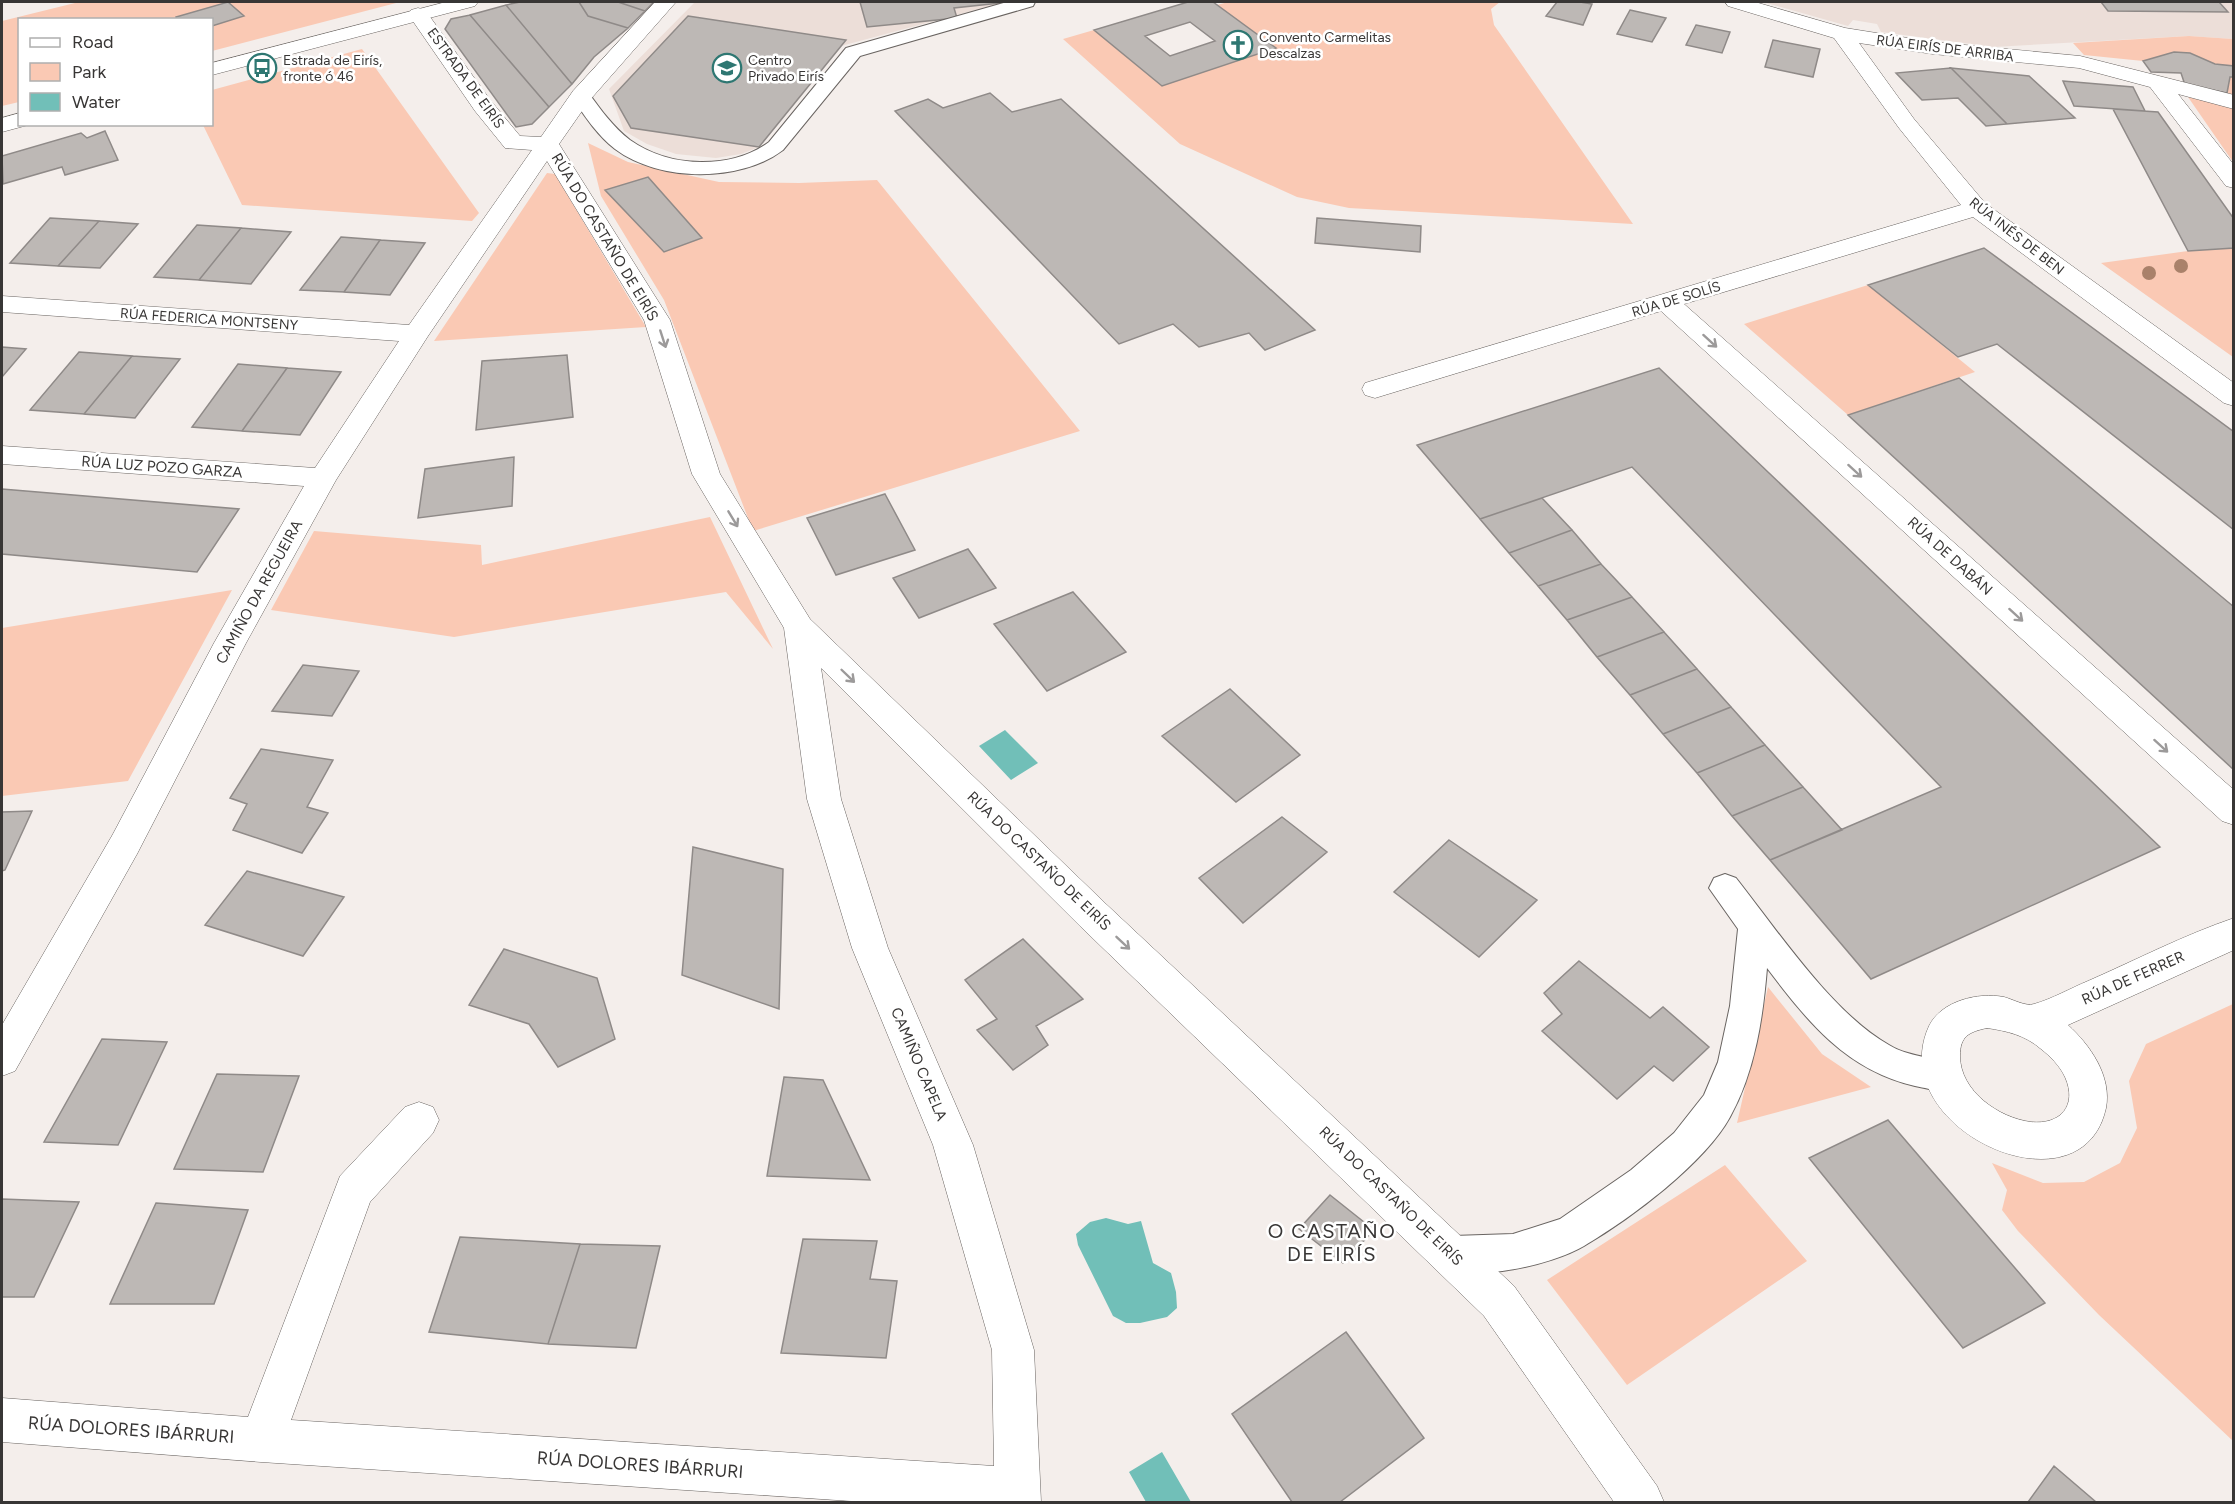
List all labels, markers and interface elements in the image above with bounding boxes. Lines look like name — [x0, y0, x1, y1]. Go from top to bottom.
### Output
legend — [18, 18, 213, 126]
street label: ESTRADA DE EIRÍS — [423, 25, 508, 132]
church icon: Convento Carmelitas Descalzas — [1222, 29, 1254, 61]
place label: Convento Carmelitas Descalzas — [1259, 29, 1391, 62]
text: Road — [72, 31, 113, 53]
street label: RÚA EIRÍS DE ARRIBA — [1875, 32, 2015, 65]
bus stop icon: Estrada de Eirís, fronte ó 46 — [246, 52, 278, 84]
place label: Estrada de Eirís, fronte ó 46 — [283, 52, 382, 85]
school or university icon: Centro Privado Eirís — [711, 52, 743, 84]
place label: Centro Privado Eirís — [748, 52, 824, 85]
text: Park — [72, 61, 107, 83]
text: Water — [72, 91, 120, 113]
street label: RÚA DO CASTAÑO DE EIRÍS — [548, 150, 662, 324]
street label: RÚA INÉS DE BEN — [1966, 194, 2067, 279]
street label: RÚA DE SOLÍS — [1630, 278, 1723, 321]
street label: RÚA FEDERICA MONTSENY — [119, 305, 299, 334]
one-way arrow — [658, 329, 669, 348]
one-way arrow — [1702, 334, 1717, 348]
street label: RÚA LUZ POZO GARZA — [81, 452, 243, 482]
one-way arrow — [1847, 464, 1862, 478]
one-way arrow — [728, 510, 740, 527]
street label: RÚA DE DABÁN — [1904, 513, 1996, 599]
street label: CAMIÑO DA REGUEIRA — [212, 517, 306, 667]
one-way arrow — [2008, 608, 2023, 622]
one-way arrow — [841, 668, 856, 683]
one-way arrow — [2153, 739, 2168, 753]
street label: RÚA DO CASTAÑO DE EIRÍS — [963, 788, 1115, 934]
one-way arrow — [1116, 936, 1131, 950]
street label: RÚA DE FERRER — [2079, 947, 2187, 1009]
street label: CAMIÑO CAPELA — [887, 1005, 951, 1123]
street label: RÚA DO CASTAÑO DE EIRÍS — [1315, 1123, 1467, 1269]
district label: O CASTAÑO DE EIRÍS — [1268, 1219, 1396, 1266]
street label: RÚA DOLORES IBÁRRURI — [27, 1412, 235, 1448]
street label: RÚA DOLORES IBÁRRURI — [536, 1447, 744, 1483]

